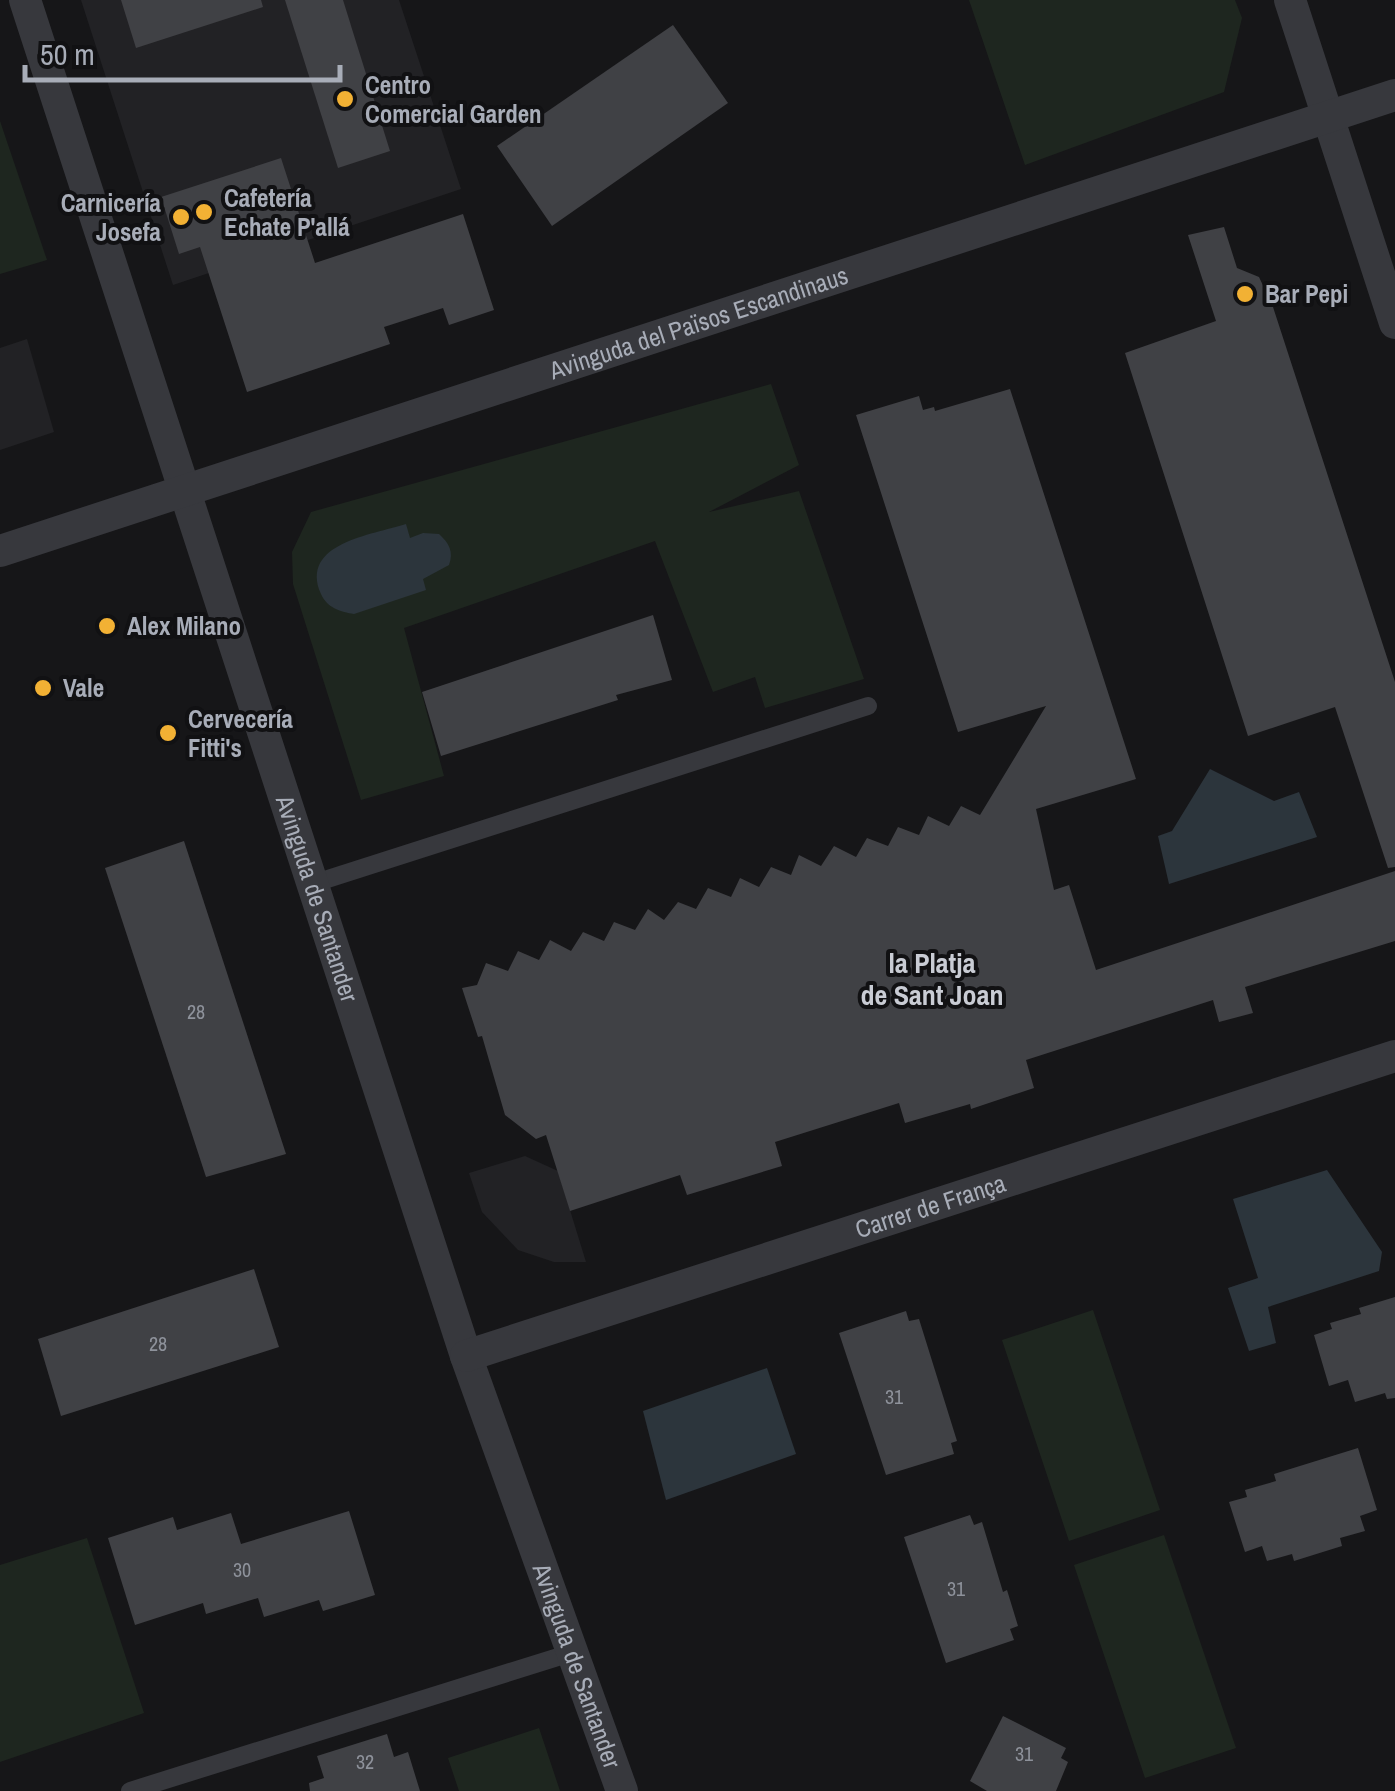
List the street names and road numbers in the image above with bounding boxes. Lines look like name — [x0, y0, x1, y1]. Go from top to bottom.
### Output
street label: Avinguda del Països Escandinaus — [544, 258, 852, 388]
street label: Avinguda de Santander — [268, 790, 367, 1006]
street label: Carrer de França — [851, 1166, 1010, 1246]
street label: Avinguda de Santander — [524, 1558, 629, 1773]

